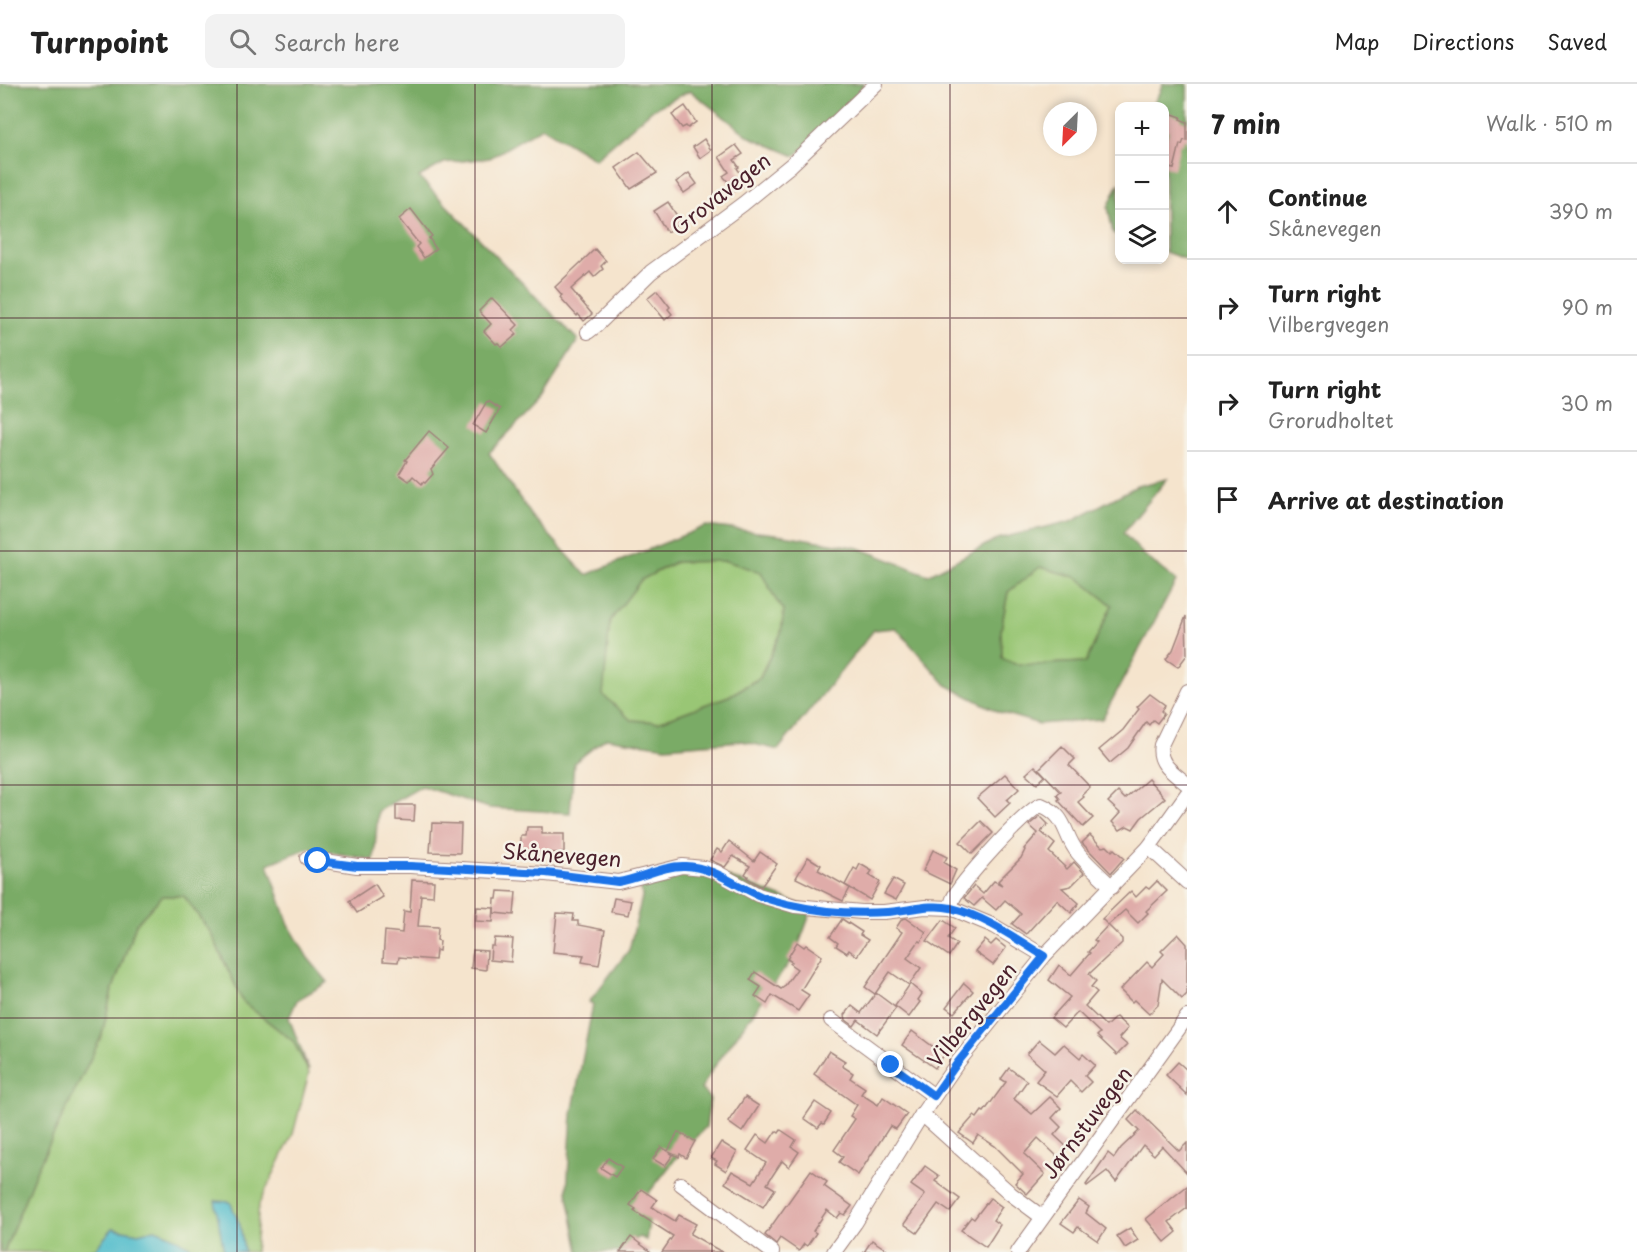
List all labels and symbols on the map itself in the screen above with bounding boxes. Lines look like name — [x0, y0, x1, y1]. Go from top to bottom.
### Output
north arrow — [1043, 102, 1097, 156]
street label: Grovavegen — [663, 144, 777, 242]
street label: Skånevegen — [501, 834, 623, 874]
route start — [304, 847, 330, 873]
street label: Vilbergvegen — [919, 954, 1023, 1074]
route end — [877, 1051, 903, 1077]
street label: Jørnstuvegen — [1033, 1059, 1139, 1185]

